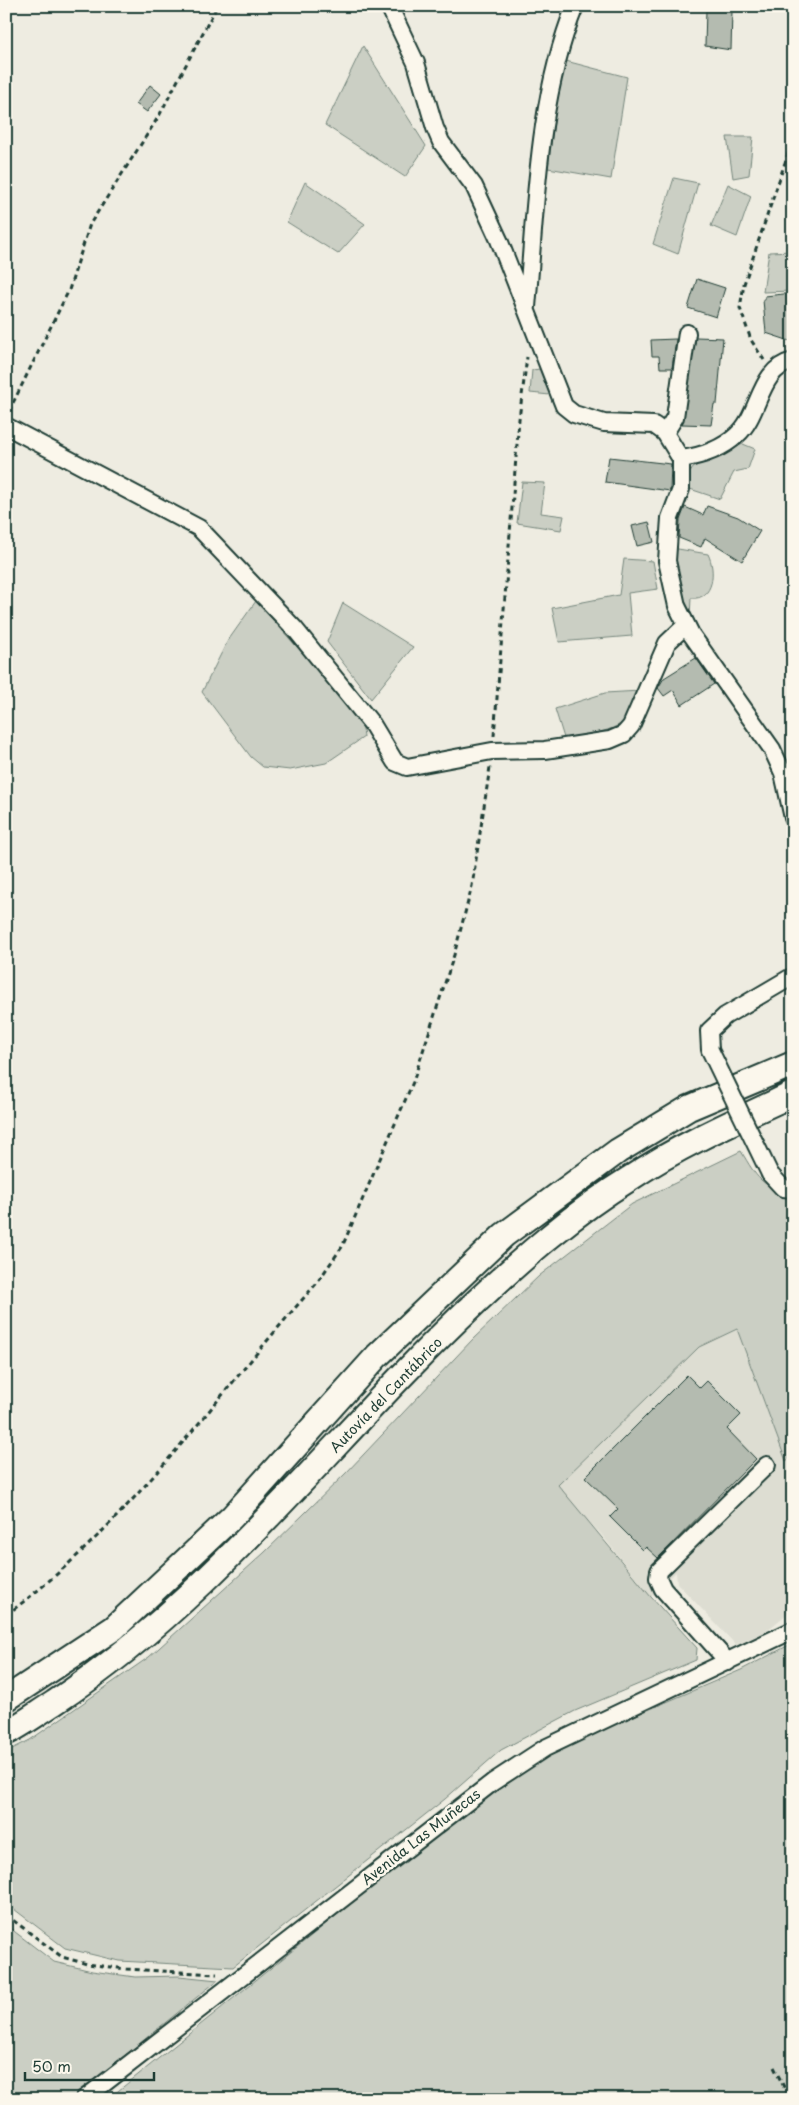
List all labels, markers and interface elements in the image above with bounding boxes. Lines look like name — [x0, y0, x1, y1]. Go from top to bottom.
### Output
street label: Autovía del Cantábrico — [325, 1332, 447, 1457]
street label: Avenida Las Muñecas — [357, 1784, 485, 1890]
scale bar — [25, 2050, 154, 2082]
text: 50 m — [32, 2054, 71, 2077]

